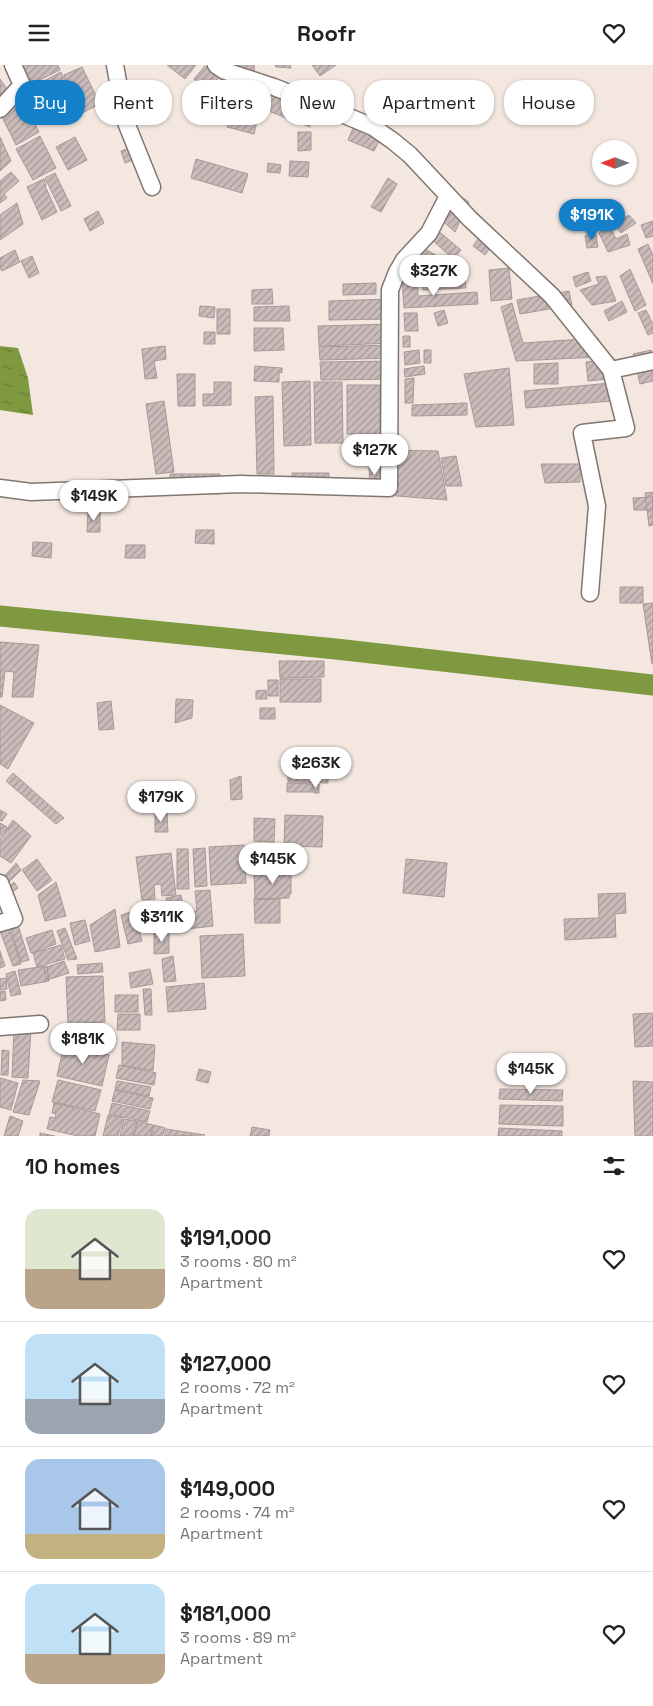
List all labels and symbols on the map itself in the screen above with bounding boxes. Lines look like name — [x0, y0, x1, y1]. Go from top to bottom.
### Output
north arrow — [592, 140, 638, 185]
pin: $191K — [557, 199, 627, 241]
pin: $327K — [399, 255, 469, 297]
pin: $127K — [340, 433, 410, 476]
pin: $149K — [59, 479, 129, 522]
pin: $263K — [281, 747, 351, 789]
pin: $179K — [126, 781, 196, 823]
pin: $145K — [238, 843, 308, 885]
pin: $311K — [127, 901, 197, 943]
pin: $181K — [48, 1023, 118, 1065]
pin: $145K — [496, 1053, 566, 1095]

